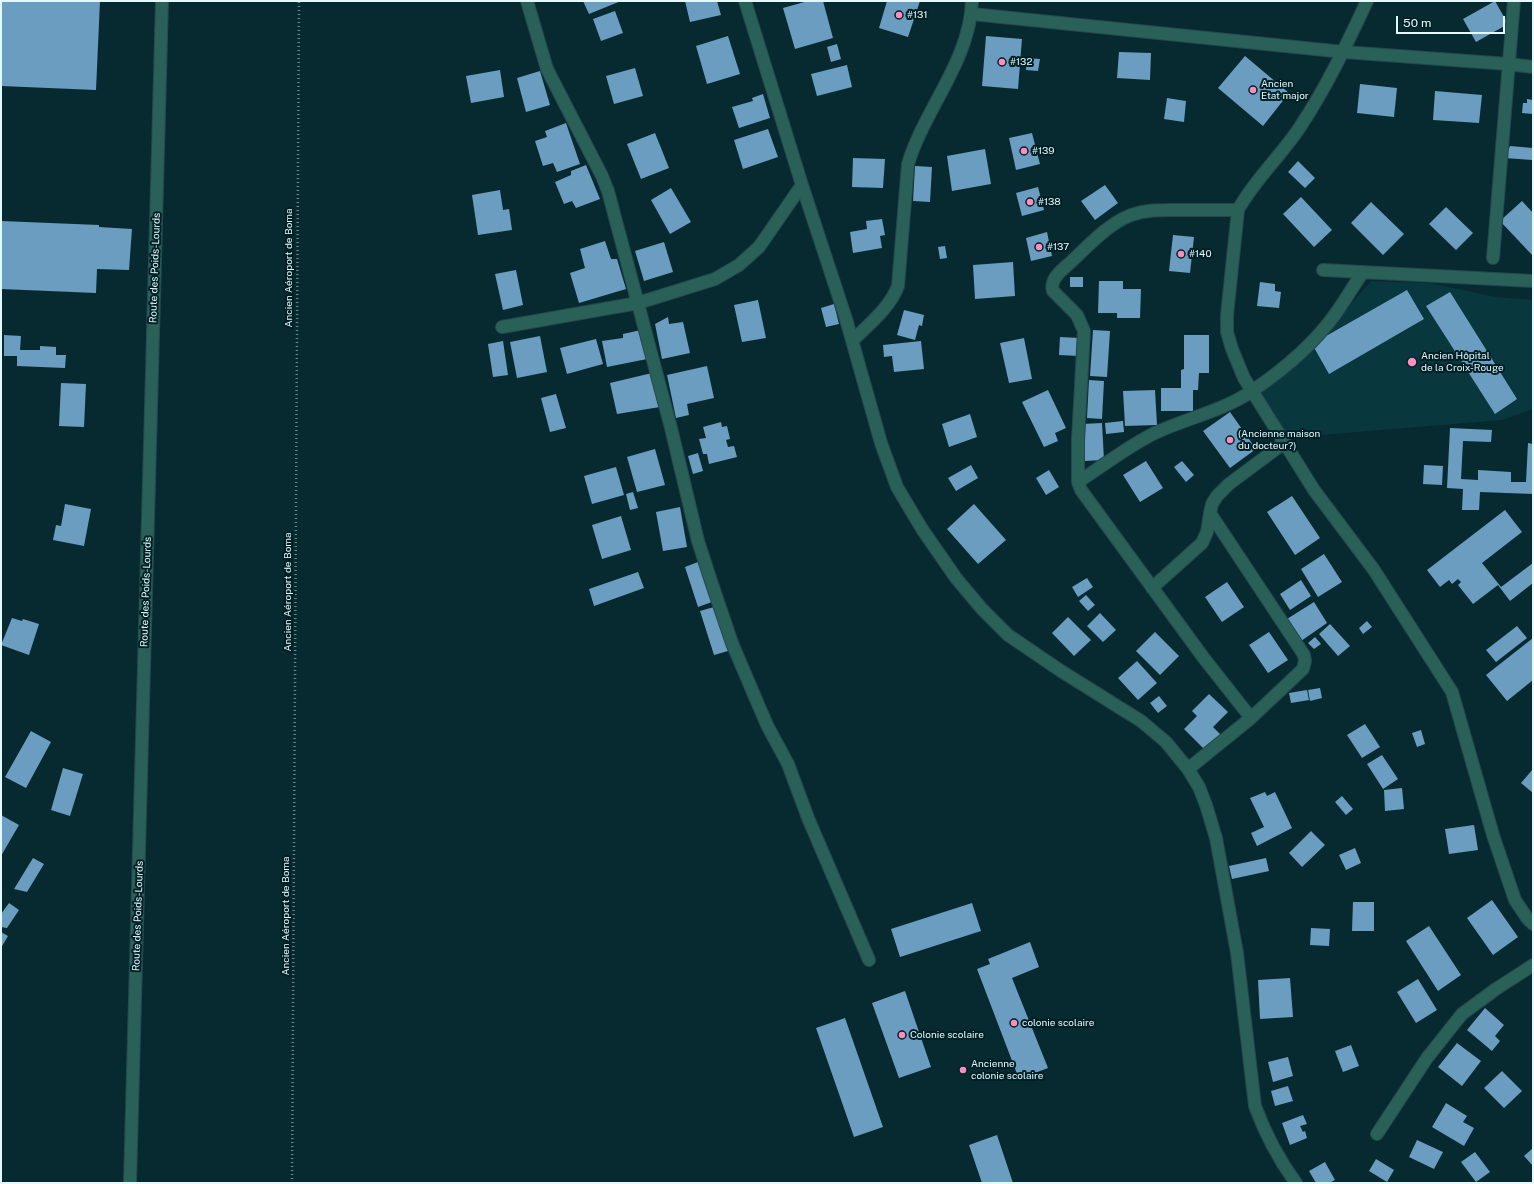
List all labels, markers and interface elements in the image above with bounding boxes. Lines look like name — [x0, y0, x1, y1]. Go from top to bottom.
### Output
scale bar — [1398, 8, 1507, 34]
place label: #131 — [907, 9, 927, 21]
marker: #131 — [894, 10, 904, 20]
text: 50 m — [1403, 16, 1431, 30]
place label: #132 — [1010, 56, 1032, 68]
marker: #132 — [997, 57, 1007, 67]
place label: Ancien Etat major — [1261, 78, 1309, 102]
marker: Ancien Etat major — [1248, 85, 1258, 95]
place label: #139 — [1032, 145, 1055, 157]
marker: #139 — [1019, 146, 1029, 156]
place label: #138 — [1038, 196, 1061, 208]
marker: #138 — [1025, 197, 1035, 207]
street label: Ancien Aéroport de Boma — [283, 208, 295, 328]
street label: Route des Poids-Lourds — [147, 213, 163, 323]
place label: #137 — [1047, 241, 1069, 253]
marker: #137 — [1034, 242, 1044, 252]
place label: #140 — [1189, 248, 1212, 260]
marker: #140 — [1176, 249, 1186, 259]
place label: Ancien Hôpital de la Croix-Rouge — [1421, 350, 1504, 374]
marker: Ancien Hôpital de la Croix-Rouge — [1406, 356, 1418, 368]
place label: (Ancienne maison du docteur?) — [1238, 428, 1320, 452]
marker: (Ancienne maison du docteur?) — [1225, 435, 1235, 445]
street label: Ancien Aéroport de Boma — [282, 532, 294, 652]
street label: Route des Poids-Lourds — [138, 537, 154, 647]
street label: Ancien Aéroport de Boma — [280, 856, 292, 976]
street label: Route des Poids-Lourds — [130, 861, 146, 971]
place label: colonie scolaire — [1022, 1017, 1094, 1029]
marker: colonie scolaire — [1009, 1018, 1019, 1028]
place label: Colonie scolaire — [910, 1029, 984, 1041]
marker: Colonie scolaire — [897, 1030, 907, 1040]
place label: Ancienne colonie scolaire — [971, 1058, 1043, 1082]
marker: Ancienne colonie scolaire — [958, 1065, 968, 1075]

